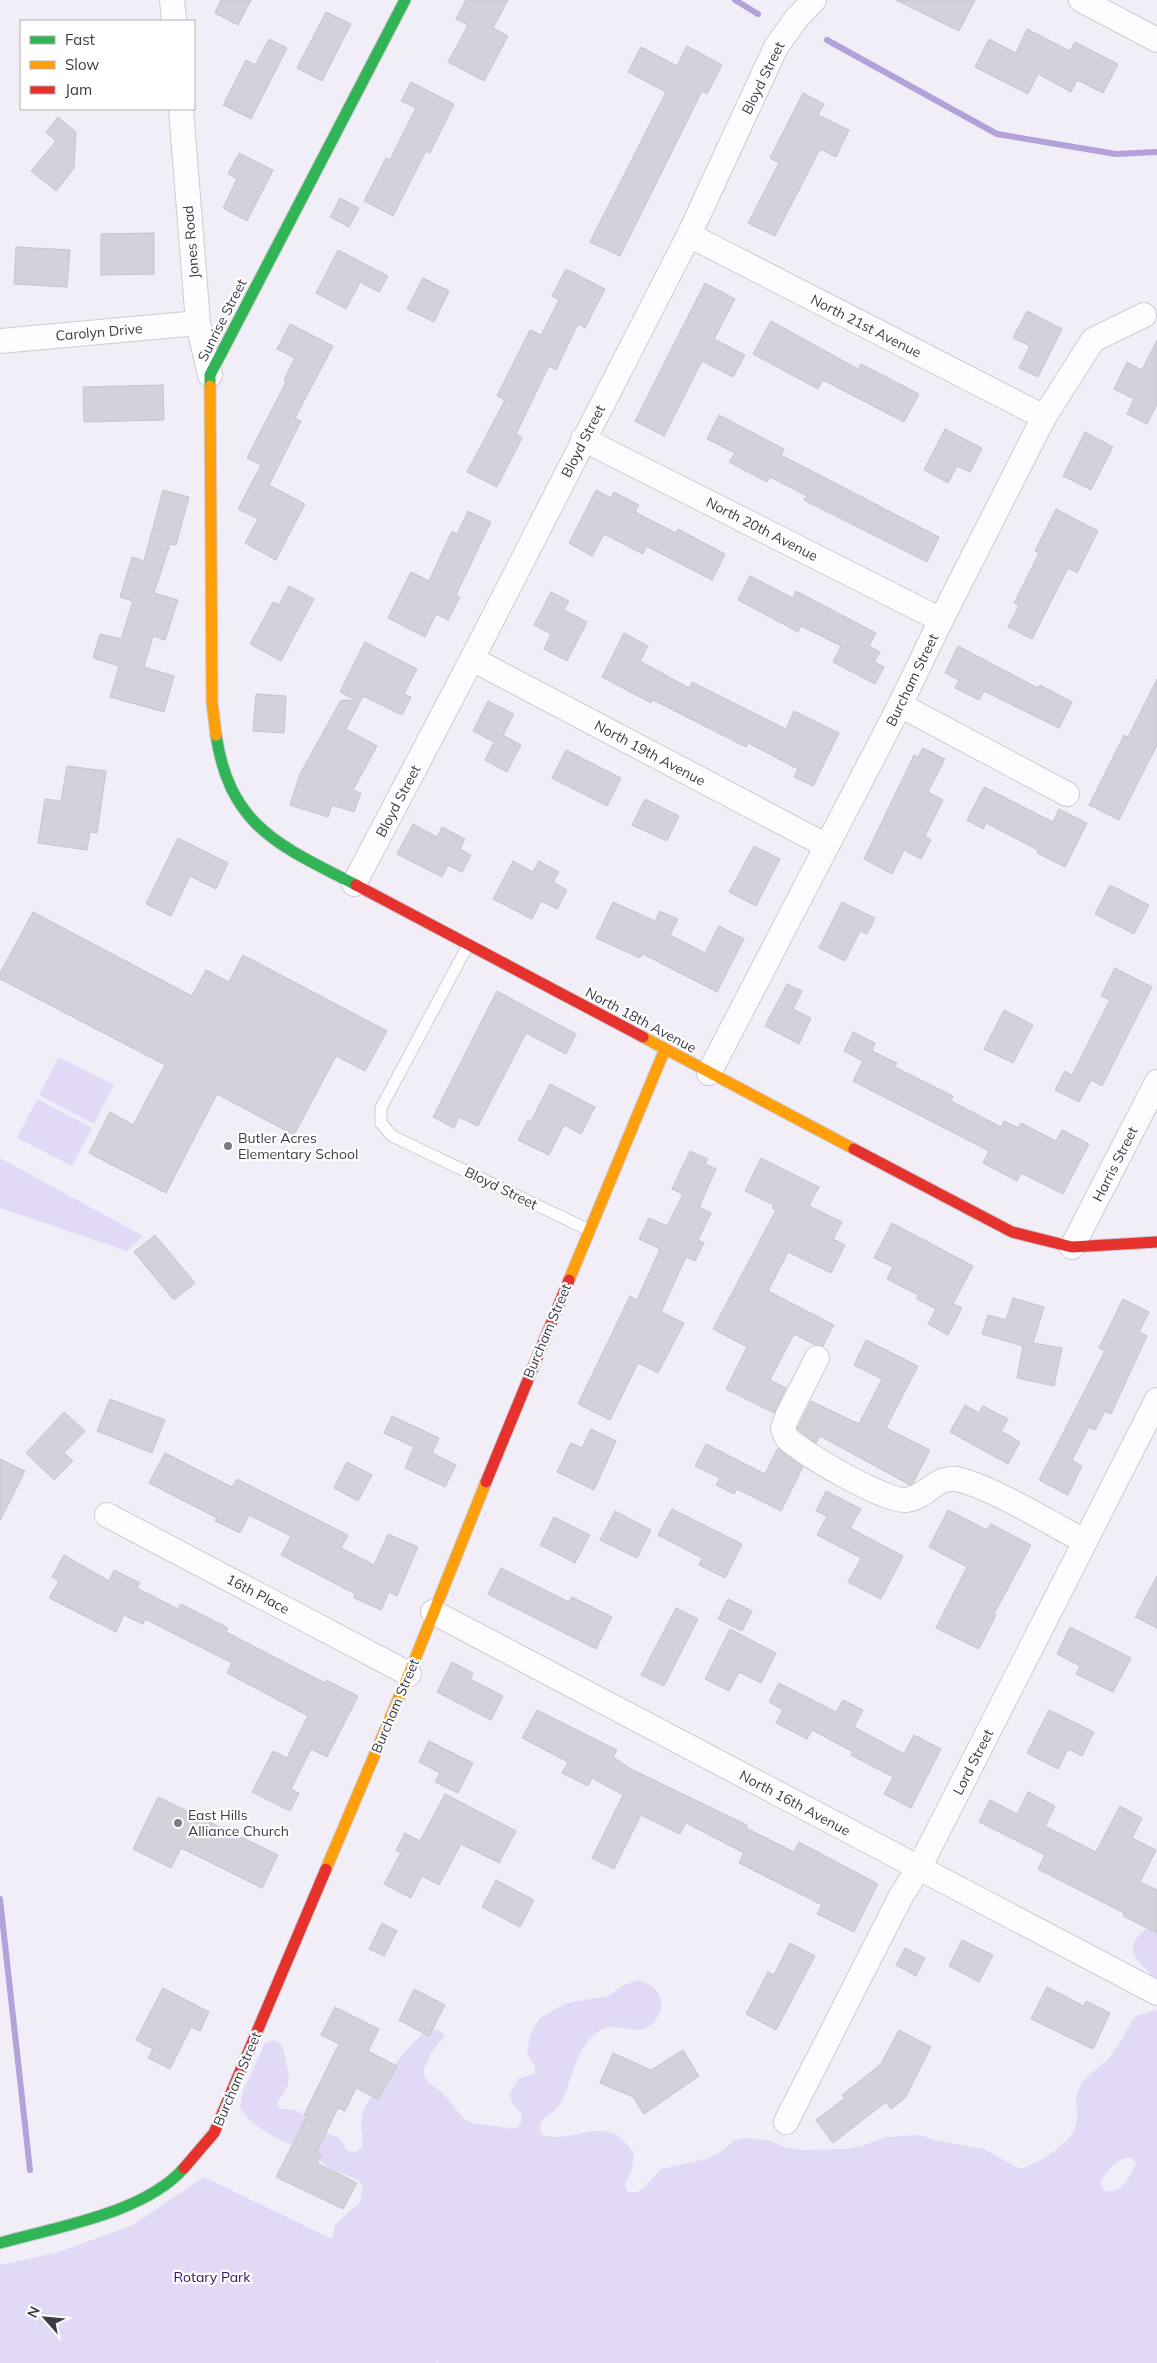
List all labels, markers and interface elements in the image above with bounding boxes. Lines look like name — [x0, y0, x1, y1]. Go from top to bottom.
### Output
legend — [20, 20, 195, 110]
text: Fast — [65, 30, 95, 49]
street label: Bloyd Street — [738, 39, 788, 117]
text: Slow — [65, 55, 99, 74]
text: Jam — [65, 80, 92, 99]
street label: Jones Road — [179, 205, 203, 279]
street label: Sunrise Street — [193, 276, 251, 364]
street label: North 21st Avenue — [808, 290, 924, 362]
street label: Carolyn Drive — [55, 319, 143, 345]
street label: Bloyd Street — [557, 402, 609, 480]
street label: North 20th Avenue — [703, 493, 821, 565]
street label: Burcham Street — [882, 631, 942, 729]
street label: North 19th Avenue — [591, 716, 709, 790]
street label: Bloyd Street — [372, 762, 425, 840]
street label: North 18th Avenue — [582, 983, 700, 1057]
street label: Harris Street — [1088, 1123, 1142, 1205]
place label: Butler Acres Elementary School — [238, 1129, 358, 1163]
marker: Butler Acres Elementary School — [222, 1140, 234, 1152]
street label: Bloyd Street — [462, 1163, 540, 1213]
street label: Burcham Street — [519, 1281, 575, 1381]
street label: 16th Place — [223, 1570, 293, 1618]
street label: Burcham Street — [367, 1656, 423, 1756]
street label: Lord Street — [949, 1726, 997, 1798]
street label: North 16th Avenue — [736, 1766, 854, 1840]
place label: East Hills Alliance Church — [188, 1806, 289, 1840]
marker: East Hills Alliance Church — [172, 1817, 184, 1829]
street label: Burcham Street — [209, 2029, 265, 2129]
park label: Rotary Park — [174, 2268, 251, 2286]
north arrow — [20, 2293, 70, 2343]
text: N — [23, 2303, 44, 2321]

